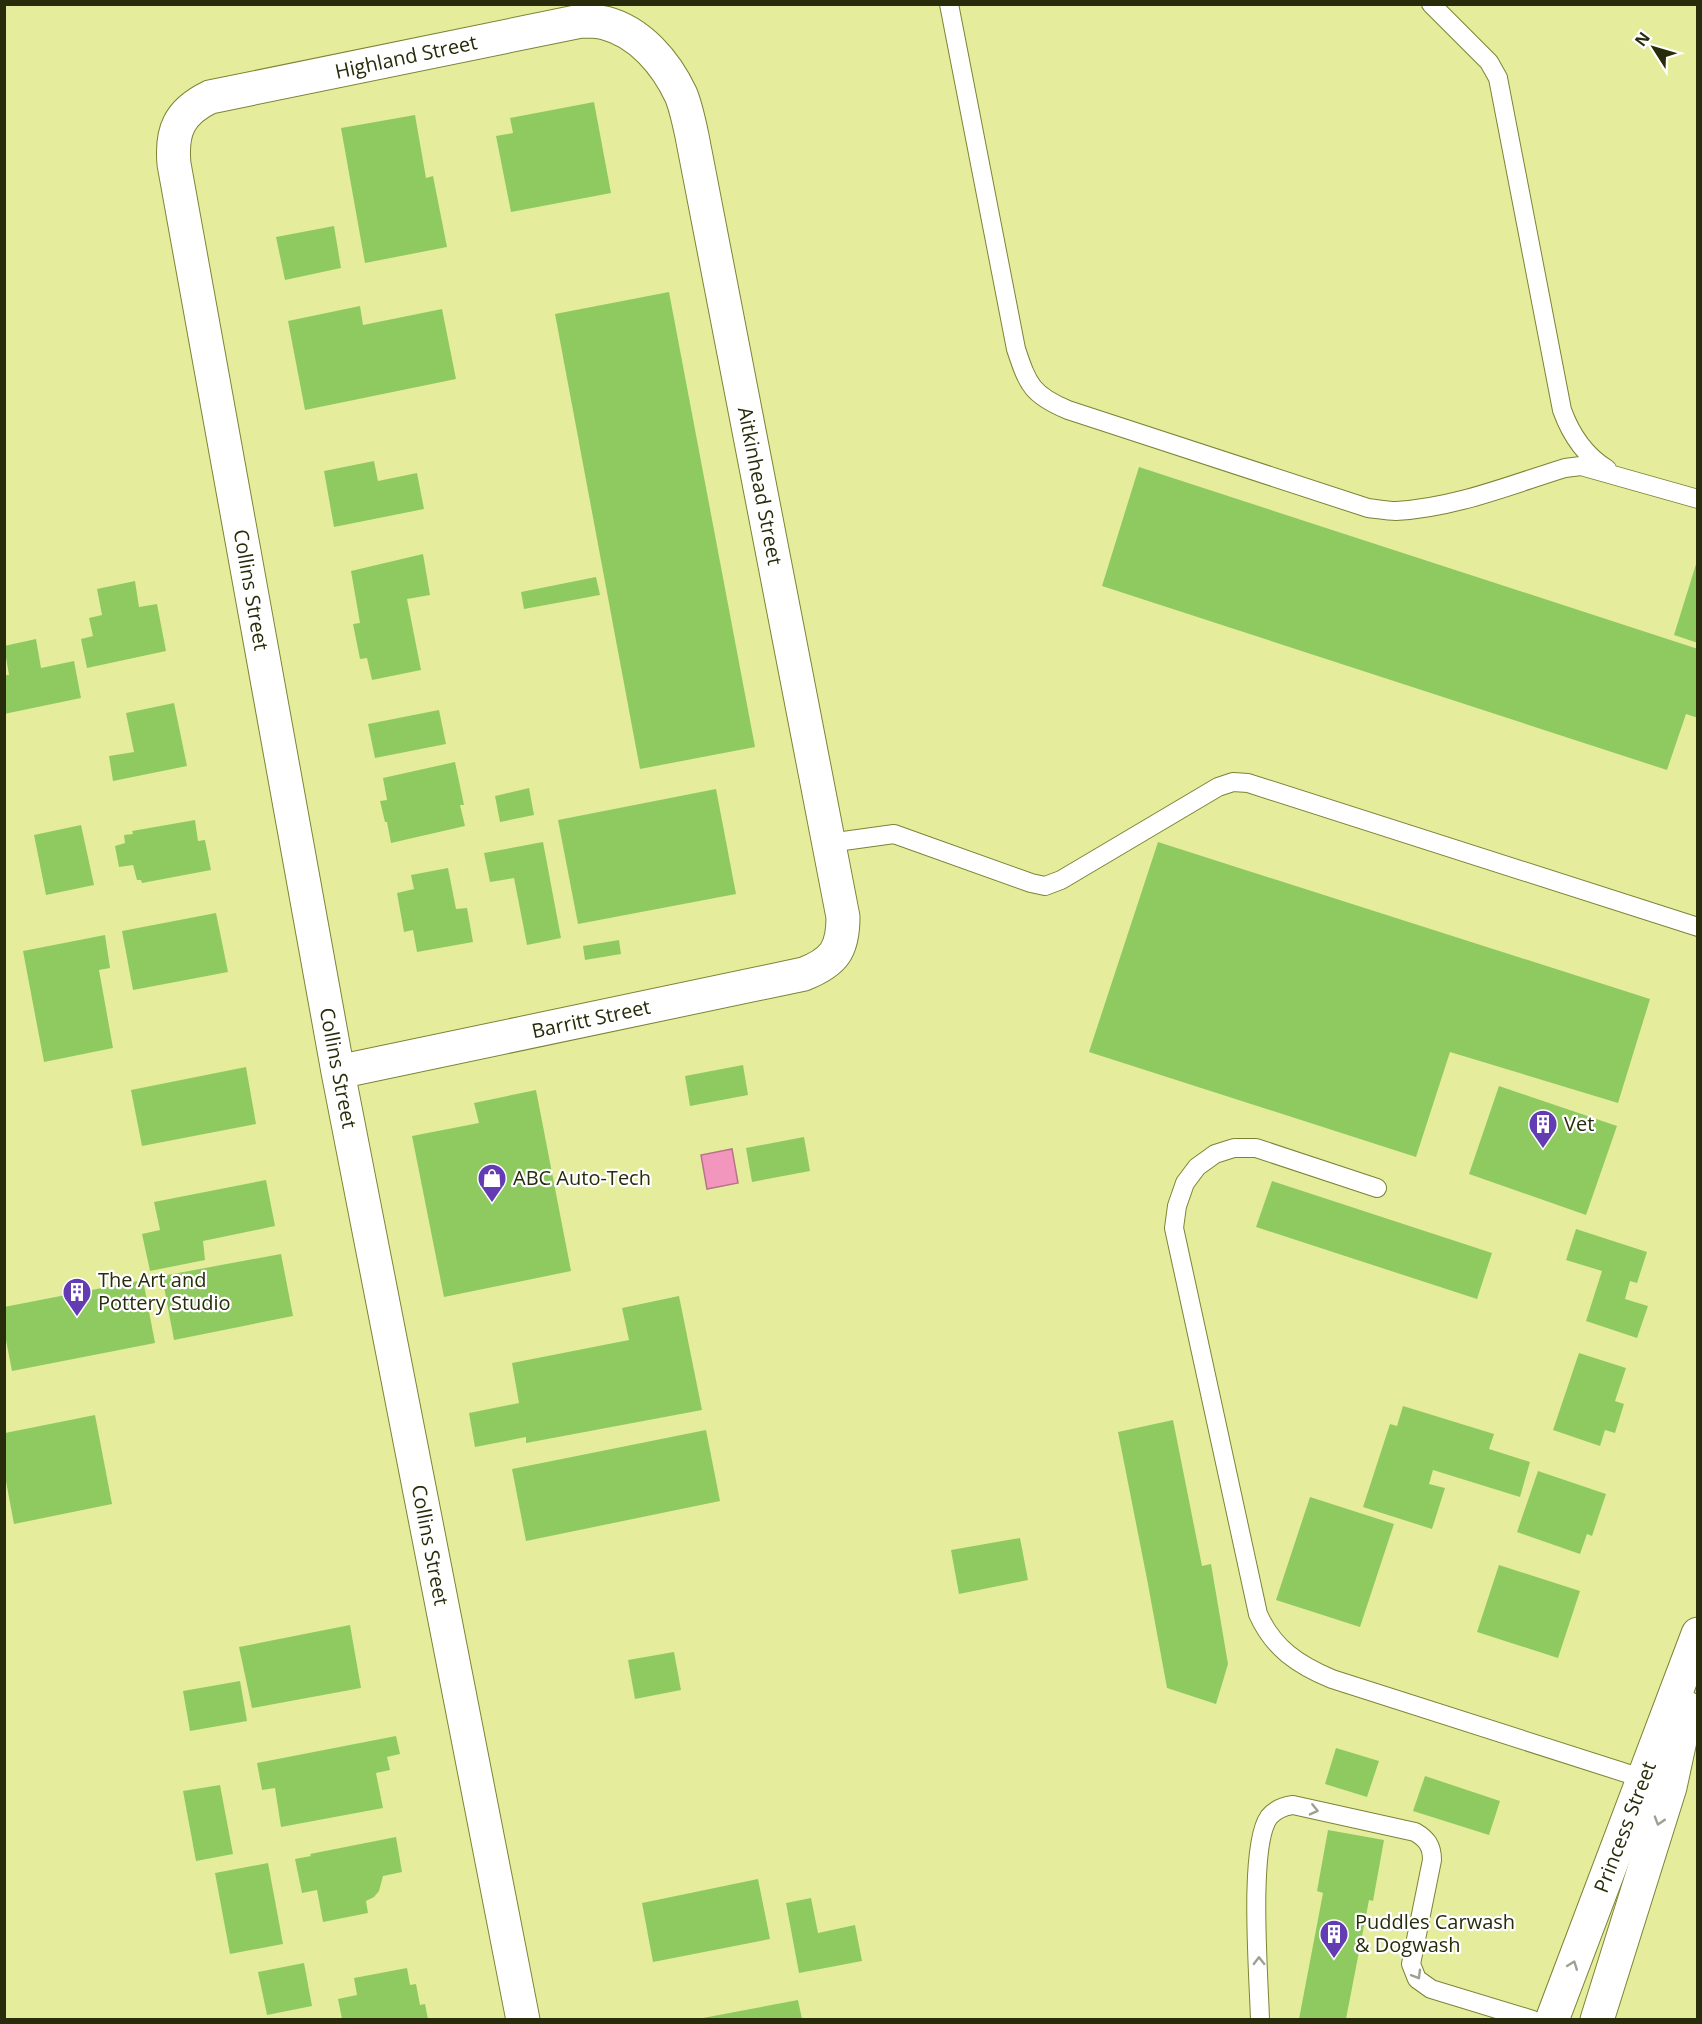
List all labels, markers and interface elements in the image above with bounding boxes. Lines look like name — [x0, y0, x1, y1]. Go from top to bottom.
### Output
north arrow — [1624, 18, 1684, 78]
text: N — [1629, 27, 1655, 51]
street label: Highland Street — [332, 28, 479, 85]
street label: Aitkinhead Street — [732, 405, 789, 567]
street label: Collins Street — [228, 527, 275, 653]
street label: Barritt Street — [529, 993, 653, 1044]
street label: Collins Street — [314, 1005, 363, 1131]
building icon: Vet — [1527, 1108, 1559, 1150]
place label: Vet — [1564, 1110, 1594, 1137]
shop icon: ABC Auto-Tech — [476, 1162, 508, 1204]
place label: ABC Auto-Tech — [513, 1164, 651, 1191]
place label: The Art and Pottery Studio — [98, 1266, 231, 1316]
building icon: The Art and Pottery Studio — [61, 1276, 93, 1318]
street label: Collins Street — [406, 1482, 455, 1608]
street label: Princess Street — [1587, 1757, 1662, 1896]
one-way arrow — [1309, 1802, 1319, 1815]
one-way arrow — [1654, 1815, 1666, 1826]
place label: Puddles Carwash & Dogwash — [1355, 1908, 1515, 1958]
building icon: Puddles Carwash & Dogwash — [1318, 1918, 1350, 1960]
one-way arrow — [1252, 1957, 1265, 1966]
one-way arrow — [1566, 1960, 1578, 1971]
one-way arrow — [1410, 1969, 1422, 1979]

